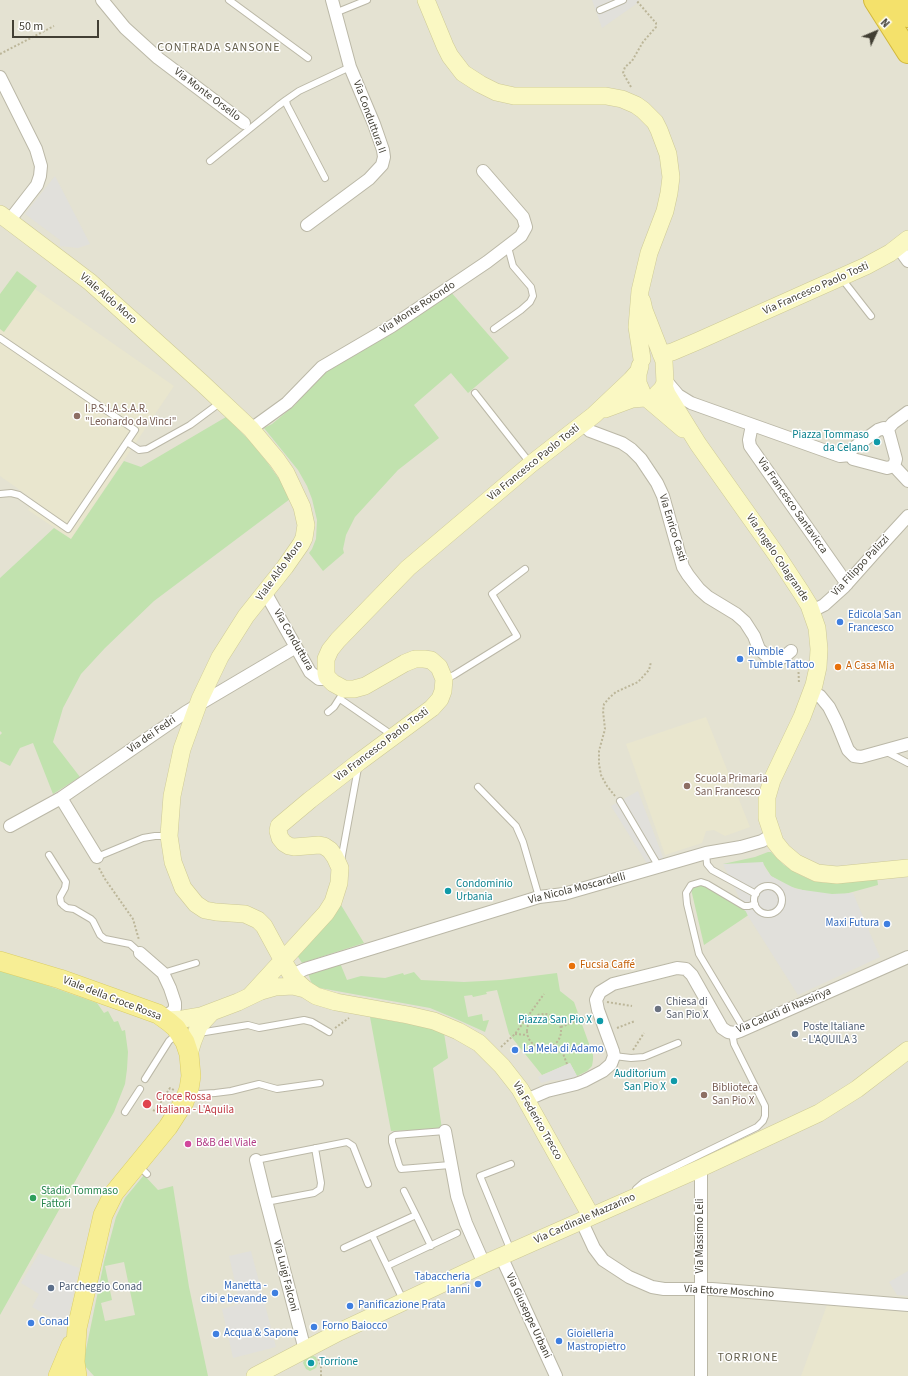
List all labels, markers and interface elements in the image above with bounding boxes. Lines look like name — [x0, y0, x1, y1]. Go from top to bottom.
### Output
scale bar — [14, 12, 101, 38]
north arrow — [856, 12, 896, 52]
text: N — [877, 15, 893, 31]
text: 50 m — [19, 18, 43, 35]
district label: CONTRADA SANSONE — [157, 41, 281, 55]
street label: Via Monte Orsello — [171, 66, 243, 124]
street label: Via Conduttura II — [350, 79, 388, 155]
street label: Via Francesco Paolo Tosti — [761, 260, 871, 318]
street label: Viale Aldo Moro — [77, 271, 139, 327]
street label: Via Monte Rotondo — [378, 279, 458, 337]
place label: I.P.S.I.A.S.A.R. "Leonardo da Vinci" — [85, 403, 176, 429]
marker: I.P.S.I.A.S.A.R. "Leonardo da Vinci" — [72, 411, 82, 421]
street label: Via Francesco Paolo Tosti — [485, 422, 583, 504]
place label: Piazza Tommaso da Celano — [792, 429, 869, 455]
marker: Piazza Tommaso da Celano — [872, 437, 882, 447]
street label: Via Francesco Santavicca — [754, 456, 830, 556]
street label: Via Enrico Casti — [655, 493, 689, 563]
street label: Via Angelo Colagrande — [743, 512, 811, 604]
street label: Via Filippo Palizzi — [829, 533, 893, 599]
street label: Viale Aldo Moro — [254, 538, 306, 604]
street label: Via Conduttura — [270, 607, 316, 673]
place label: Edicola San Francesco — [848, 609, 901, 635]
marker: Edicola San Francesco — [835, 617, 845, 627]
place label: Rumble Tumble Tattoo — [748, 646, 815, 672]
marker: Rumble Tumble Tattoo — [735, 654, 745, 664]
place label: A Casa Mia — [846, 660, 895, 674]
marker: A Casa Mia — [833, 662, 843, 672]
street label: Via Francesco Paolo Tosti — [332, 705, 432, 785]
street label: Via dei Fedri — [125, 714, 179, 756]
place label: Scuola Primaria San Francesco — [695, 773, 768, 799]
marker: Scuola Primaria San Francesco — [682, 781, 692, 791]
street label: Via Nicola Moscardelli — [527, 871, 627, 907]
place label: Condominio Urbania — [456, 878, 513, 904]
marker: Condominio Urbania — [443, 886, 453, 896]
place label: Maxi Futura — [826, 917, 879, 931]
marker: Maxi Futura — [882, 919, 892, 929]
place label: Fucsia Caffé — [580, 959, 635, 973]
marker: Fucsia Caffé — [567, 961, 577, 971]
street label: Viale della Croce Rossa — [61, 974, 163, 1024]
street label: Via Caduti di Nassiriya — [735, 985, 833, 1037]
place label: Chiesa di San Pio X — [666, 996, 708, 1022]
marker: Chiesa di San Pio X — [653, 1004, 663, 1014]
place label: Piazza San Pio X — [518, 1014, 592, 1028]
marker: Piazza San Pio X — [595, 1016, 605, 1026]
place label: Poste Italiane - L'AQUILA 3 — [803, 1021, 865, 1047]
marker: Poste Italiane - L'AQUILA 3 — [790, 1029, 800, 1039]
place label: La Mela di Adamo — [523, 1043, 604, 1057]
marker: La Mela di Adamo — [510, 1045, 520, 1055]
place label: Auditorium San Pio X — [614, 1068, 666, 1094]
marker: Auditorium San Pio X — [669, 1076, 679, 1086]
street label: Via Federico Trecco — [509, 1080, 565, 1162]
place label: Biblioteca San Pio X — [712, 1082, 758, 1108]
marker: Biblioteca San Pio X — [699, 1090, 709, 1100]
place label: Croce Rossa Italiana - L'Aquila — [156, 1091, 234, 1117]
marker: Croce Rossa Italiana - L'Aquila — [141, 1098, 153, 1110]
place label: B&B del Viale — [196, 1137, 257, 1151]
marker: B&B del Viale — [183, 1139, 193, 1149]
place label: Stadio Tommaso Fattori — [41, 1185, 118, 1211]
street label: Via Cardinale Mazzarino — [532, 1191, 638, 1247]
marker: Stadio Tommaso Fattori — [28, 1193, 38, 1203]
street label: Via Massimo Leli — [694, 1198, 708, 1274]
street label: Via Luigi Falconi — [270, 1239, 300, 1313]
place label: Tabaccheria Ianni — [415, 1271, 470, 1297]
street label: Via Giuseppe Urbani — [502, 1271, 554, 1361]
marker: Tabaccheria Ianni — [473, 1279, 483, 1289]
place label: Manetta - cibi e bevande — [201, 1280, 267, 1306]
place label: Parcheggio Conad — [59, 1281, 142, 1295]
marker: Parcheggio Conad — [46, 1283, 56, 1293]
street label: Via Ettore Moschino — [684, 1283, 774, 1301]
marker: Manetta - cibi e bevande — [270, 1288, 280, 1298]
place label: Panificazione Prata — [358, 1299, 446, 1313]
marker: Panificazione Prata — [345, 1301, 355, 1311]
place label: Conad — [39, 1316, 69, 1330]
marker: Conad — [26, 1318, 36, 1328]
place label: Forno Baiocco — [322, 1320, 387, 1334]
marker: Forno Baiocco — [309, 1322, 319, 1332]
place label: Acqua & Sapone — [224, 1327, 298, 1341]
place label: Gioielleria Mastropietro — [567, 1328, 626, 1354]
marker: Acqua & Sapone — [211, 1329, 221, 1339]
marker: Gioielleria Mastropietro — [554, 1336, 564, 1346]
district label: TORRIONE — [718, 1351, 778, 1365]
place label: Torrione — [319, 1356, 358, 1370]
marker: Torrione — [306, 1358, 316, 1368]

